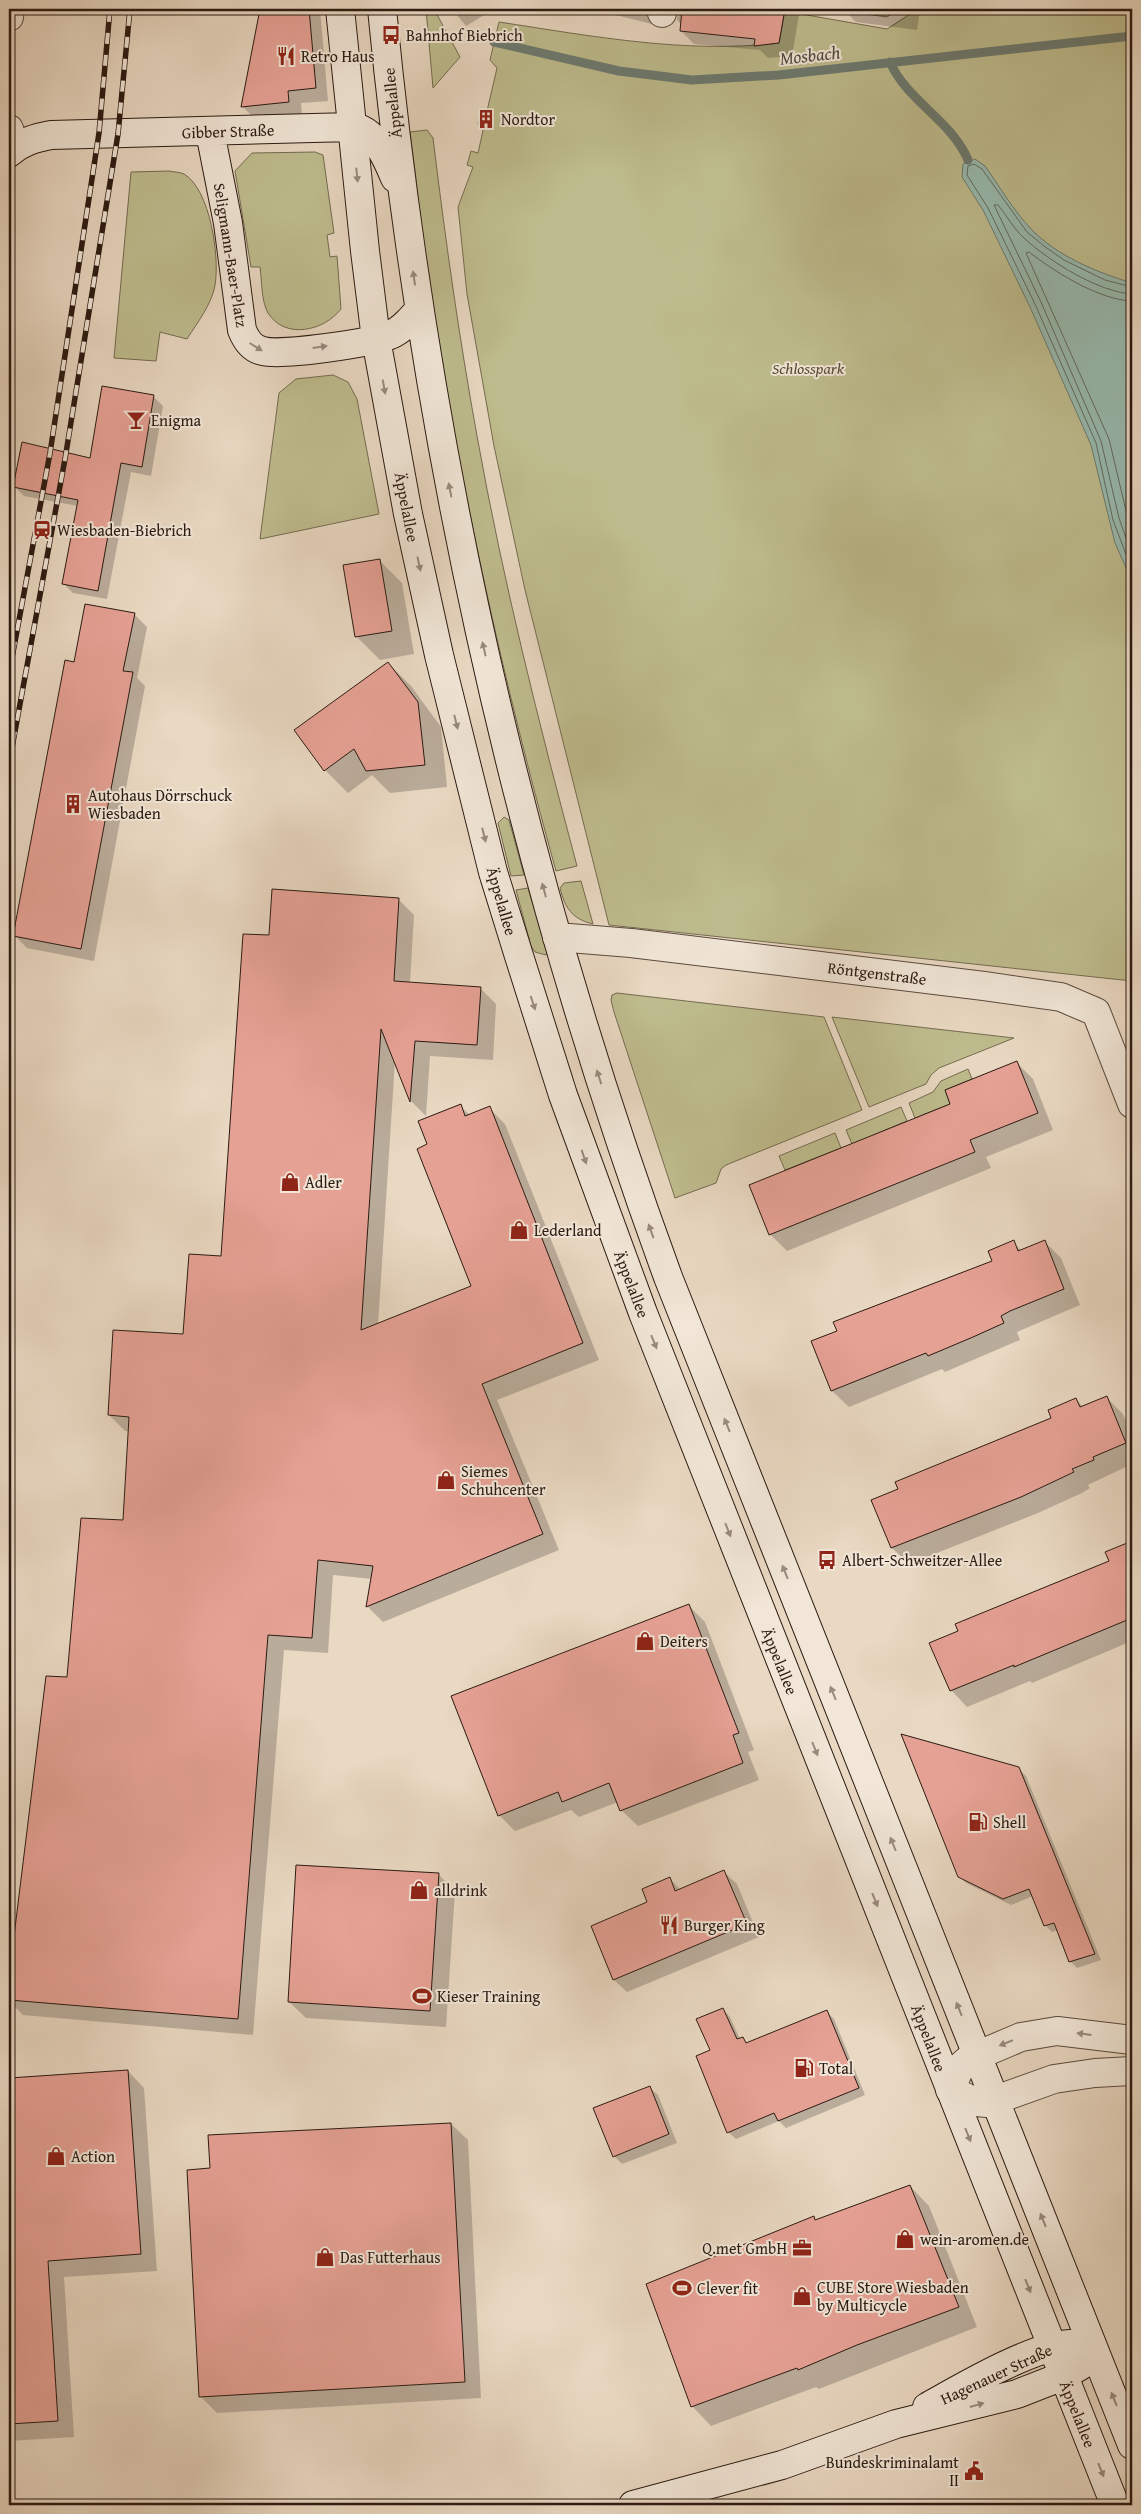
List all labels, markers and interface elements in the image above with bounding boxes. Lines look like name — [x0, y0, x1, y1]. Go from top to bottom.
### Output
place label: Bahnhof Biebrich — [406, 23, 523, 47]
bus stop icon: Bahnhof Biebrich — [380, 24, 402, 46]
water label: Mosbach — [778, 38, 842, 72]
place label: Retro Haus — [301, 44, 375, 68]
restaurant icon: Retro Haus — [275, 45, 297, 67]
street label: Äppelallee — [376, 67, 408, 139]
place label: Nordtor — [501, 107, 555, 131]
building icon: Nordtor — [475, 108, 497, 130]
street label: Gibber Straße — [181, 117, 275, 145]
one-way arrow — [353, 168, 361, 184]
street label: Seligmann-Baer-Platz — [208, 181, 254, 329]
one-way arrow — [410, 270, 418, 286]
one-way arrow — [249, 342, 263, 352]
one-way arrow — [312, 343, 328, 351]
park label: Schlosspark — [772, 356, 845, 380]
one-way arrow — [381, 380, 389, 396]
place label: Enigma — [151, 408, 202, 432]
bar icon: Enigma — [125, 409, 147, 431]
street label: Äppelallee — [388, 470, 426, 544]
one-way arrow — [446, 481, 454, 497]
place label: Wiesbaden-Biebrich — [57, 518, 192, 542]
station icon: Wiesbaden-Biebrich — [31, 519, 53, 541]
one-way arrow — [415, 556, 423, 571]
one-way arrow — [480, 641, 488, 656]
one-way arrow — [452, 715, 460, 730]
place label: Autohaus Dörrschuck Wiesbaden — [88, 783, 233, 825]
building icon: Autohaus Dörrschuck Wiesbaden — [62, 793, 84, 815]
one-way arrow — [480, 828, 488, 843]
street label: Äppelallee — [481, 864, 523, 938]
one-way arrow — [539, 882, 547, 897]
street label: Röntgenstraße — [826, 955, 928, 991]
one-way arrow — [530, 995, 538, 1010]
one-way arrow — [595, 1069, 603, 1084]
one-way arrow — [580, 1150, 588, 1165]
place label: Adler — [305, 1170, 342, 1194]
shop icon: Adler — [279, 1171, 301, 1193]
place label: Lederland — [534, 1218, 602, 1242]
shop icon: Lederland — [508, 1219, 530, 1241]
one-way arrow — [647, 1223, 655, 1238]
street label: Äppelallee — [608, 1247, 656, 1321]
one-way arrow — [650, 1335, 658, 1350]
one-way arrow — [722, 1418, 730, 1432]
place label: Siemes Schuhcenter — [461, 1459, 546, 1501]
shop icon: Siemes Schuhcenter — [435, 1469, 457, 1491]
one-way arrow — [725, 1522, 733, 1537]
place label: Albert-Schweitzer-Allee — [842, 1548, 1002, 1572]
bus stop icon: Albert-Schweitzer-Allee — [816, 1549, 838, 1571]
one-way arrow — [781, 1564, 789, 1579]
street label: Äppelallee — [756, 1624, 804, 1698]
place label: Deiters — [660, 1629, 708, 1653]
shop icon: Deiters — [634, 1630, 656, 1652]
one-way arrow — [829, 1686, 837, 1701]
one-way arrow — [812, 1741, 819, 1756]
place label: Shell — [993, 1810, 1027, 1834]
fuel station icon: Shell — [967, 1811, 989, 1833]
one-way arrow — [889, 1837, 897, 1852]
place label: alldrink — [434, 1878, 488, 1902]
shop icon: alldrink — [408, 1879, 430, 1901]
one-way arrow — [872, 1892, 879, 1907]
place label: Burger King — [684, 1913, 765, 1937]
restaurant icon: Burger King — [658, 1914, 680, 1936]
place label: Kieser Training — [437, 1984, 540, 2008]
sports icon: Kieser Training — [411, 1985, 433, 2007]
street label: Äppelallee — [905, 2001, 953, 2075]
one-way arrow — [955, 2001, 963, 2016]
one-way arrow — [1076, 2030, 1092, 2038]
one-way arrow — [999, 2039, 1013, 2047]
place label: Total — [819, 2056, 854, 2080]
fuel station icon: Total — [793, 2057, 815, 2079]
one-way arrow — [965, 2128, 972, 2143]
place label: Action — [71, 2144, 115, 2168]
shop icon: Action — [45, 2145, 67, 2167]
one-way arrow — [1039, 2213, 1046, 2228]
place label: wein-aromen.de — [920, 2227, 1029, 2251]
shop icon: wein-aromen.de — [894, 2228, 916, 2250]
place label: Q.met GmbH — [702, 2236, 787, 2260]
office icon: Q.met GmbH — [791, 2237, 813, 2259]
place label: Das Futterhaus — [340, 2245, 441, 2269]
shop icon: Das Futterhaus — [314, 2246, 336, 2268]
place label: CUBE Store Wiesbaden by Multicycle — [817, 2275, 969, 2317]
place label: Clever fit — [697, 2276, 759, 2300]
sports icon: Clever fit — [671, 2277, 693, 2299]
one-way arrow — [1024, 2279, 1032, 2294]
shop icon: CUBE Store Wiesbaden by Multicycle — [791, 2285, 813, 2307]
street label: Hagenauer Straße — [936, 2338, 1056, 2410]
street label: Äppelallee — [1054, 2377, 1102, 2451]
one-way arrow — [1110, 2392, 1118, 2407]
one-way arrow — [970, 2400, 985, 2408]
place label: Bundeskriminalamt II — [826, 2450, 959, 2492]
public building icon: Bundeskriminalamt II — [963, 2460, 985, 2482]
one-way arrow — [1098, 2463, 1105, 2478]

